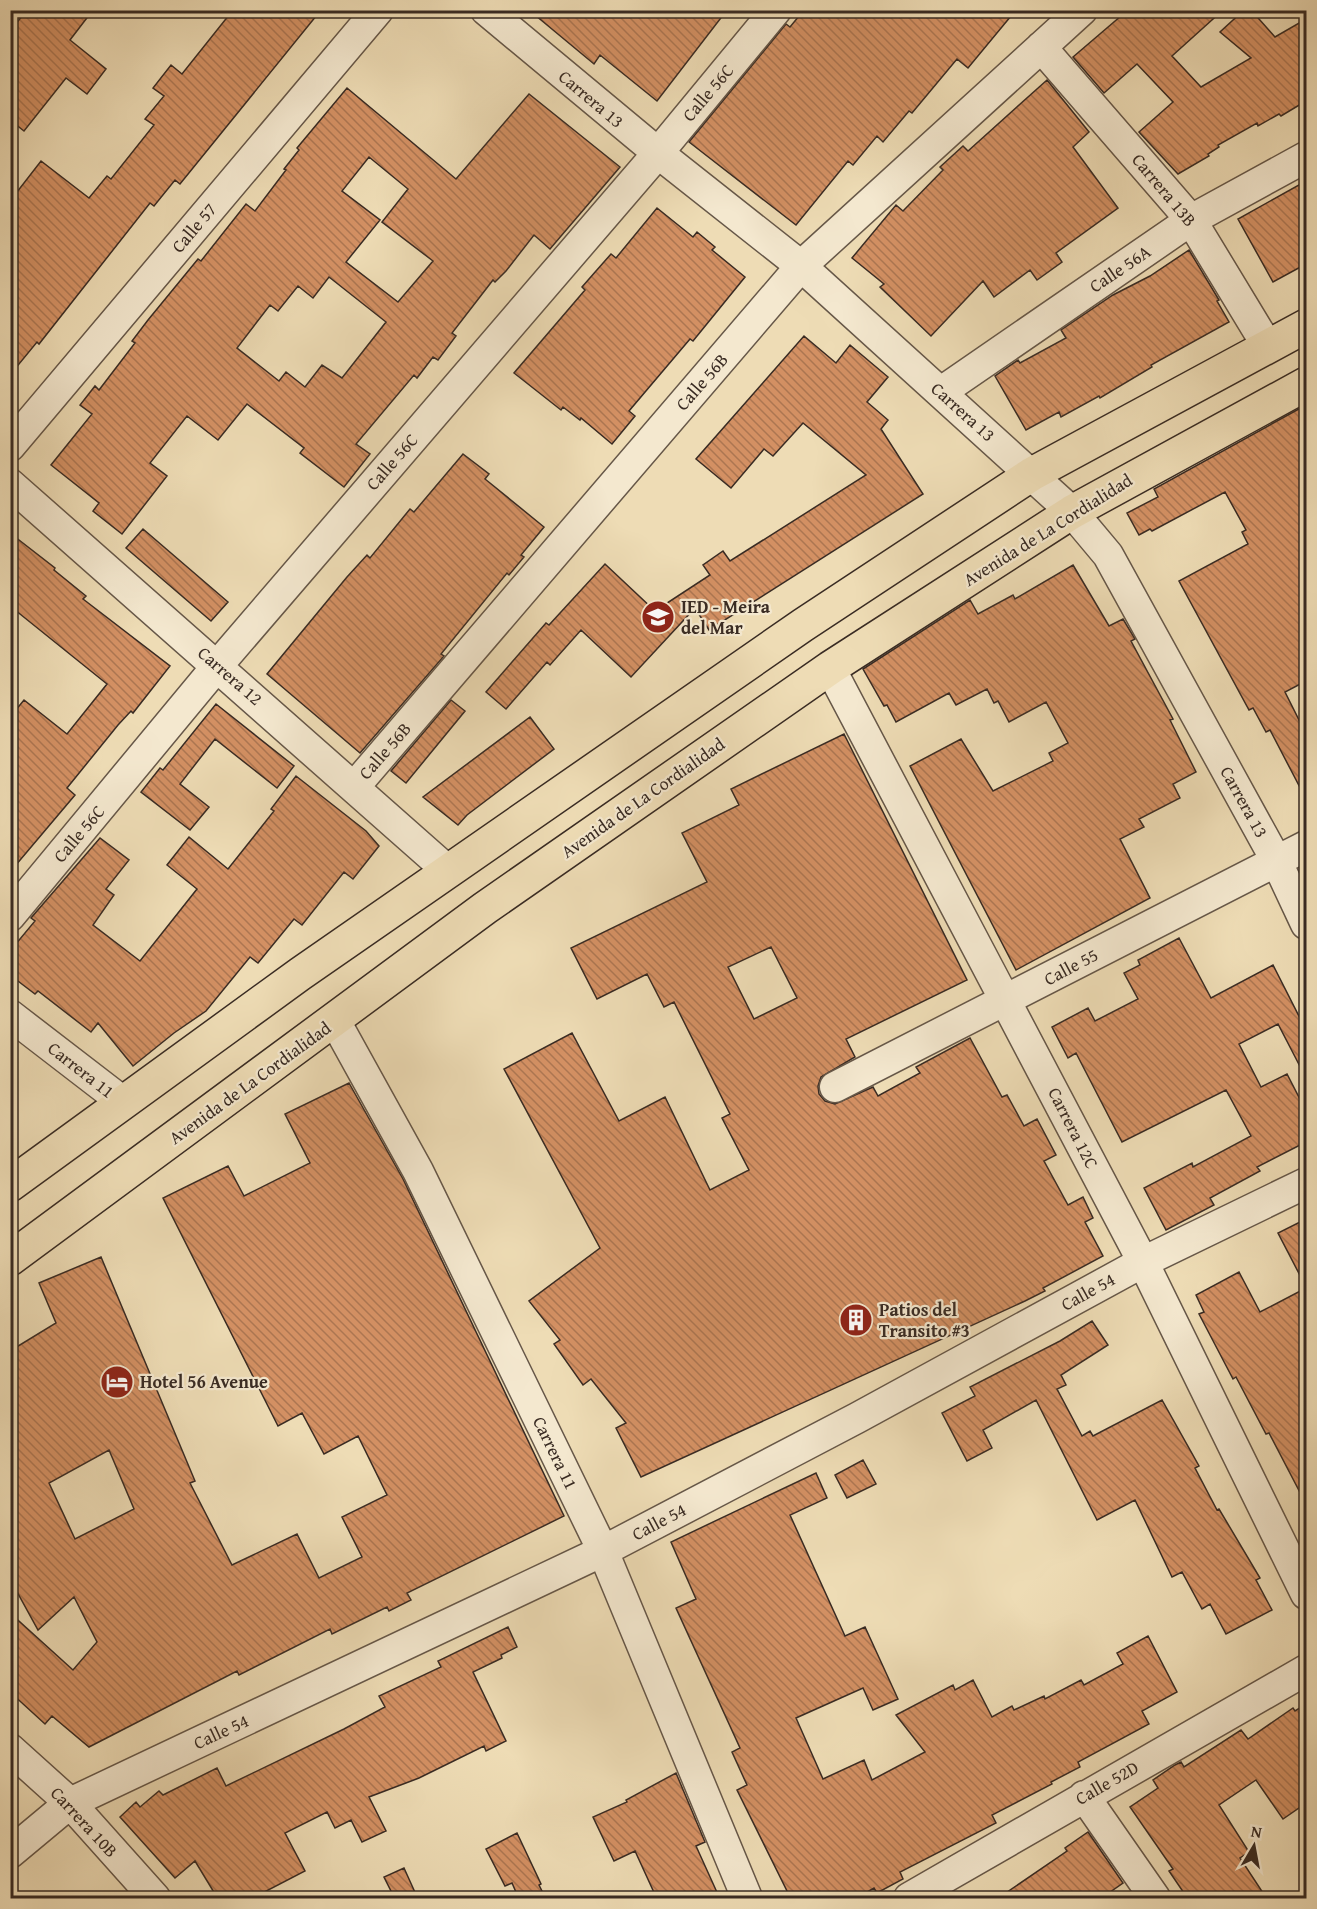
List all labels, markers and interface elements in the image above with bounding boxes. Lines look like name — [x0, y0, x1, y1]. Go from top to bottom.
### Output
street label: Calle 56C — [675, 58, 740, 127]
street label: Carrera 13 — [553, 63, 630, 134]
street label: Carrera 13B — [1126, 147, 1203, 232]
street label: Calle 57 — [165, 197, 223, 259]
street label: Calle 56A — [1084, 238, 1156, 299]
street label: Calle 56B — [669, 347, 734, 416]
street label: Carrera 13 — [925, 375, 1001, 448]
street label: Calle 56C — [359, 427, 424, 496]
street label: Avenida de La Cordialidad — [958, 466, 1138, 593]
place label: IED - Meira del Mar — [681, 593, 771, 641]
school or university icon: IED - Meira del Mar — [640, 599, 676, 635]
street label: Carrera 12 — [192, 640, 269, 712]
street label: Calle 56B — [352, 716, 417, 785]
street label: Avenida de La Cordialidad — [555, 730, 731, 864]
street label: Carrera 13 — [1214, 761, 1275, 843]
street label: Calle 56C — [46, 799, 111, 868]
street label: Calle 55 — [1039, 941, 1103, 992]
street label: Avenida de La Cordialidad — [163, 1014, 337, 1151]
street label: Carrera 11 — [42, 1035, 120, 1104]
street label: Carrera 12C — [1041, 1082, 1106, 1173]
street label: Calle 54 — [1056, 1266, 1120, 1317]
place label: Patios del Transito #3 — [879, 1296, 970, 1344]
building icon: Patios del Transito #3 — [838, 1302, 874, 1338]
hotel icon: Hotel 56 Avenue — [99, 1364, 135, 1400]
place label: Hotel 56 Avenue — [140, 1368, 268, 1395]
street label: Carrera 11 — [526, 1412, 585, 1494]
street label: Calle 54 — [627, 1496, 691, 1547]
street label: Calle 54 — [189, 1707, 253, 1756]
street label: Calle 52D — [1070, 1754, 1143, 1812]
street label: Carrera 10B — [44, 1780, 124, 1863]
north arrow — [1224, 1816, 1284, 1876]
text: N — [1249, 1818, 1264, 1844]

